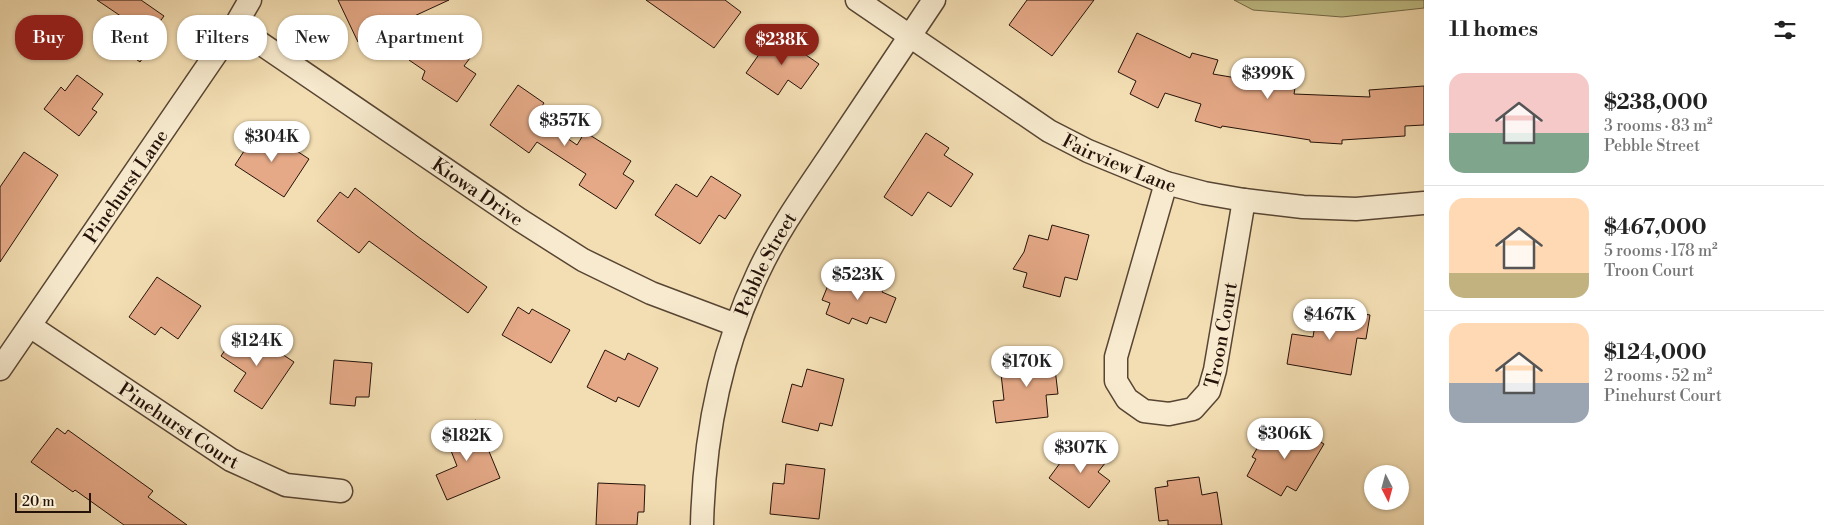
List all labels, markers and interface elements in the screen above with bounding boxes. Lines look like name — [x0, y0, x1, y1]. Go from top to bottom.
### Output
chip: Buy — [15, 15, 83, 60]
chip: Rent — [93, 15, 167, 60]
chip: Filters — [177, 15, 267, 60]
chip: New — [277, 15, 348, 60]
chip: Apartment — [358, 15, 482, 60]
icon: filters — [1771, 16, 1799, 44]
text: 11 homes — [1449, 17, 1538, 43]
pin: $238K — [747, 23, 817, 66]
text: $238K — [756, 30, 808, 50]
pin: $399K — [1233, 58, 1303, 100]
text: $399K — [1242, 64, 1294, 84]
text: $238,000 — [1604, 90, 1708, 116]
icon: home — [1489, 93, 1549, 153]
pin: $357K — [530, 104, 600, 147]
text: $357K — [540, 111, 590, 131]
text: 3 rooms · 83 m² — [1604, 116, 1713, 136]
pin: $304K — [237, 120, 307, 163]
street label: Pinehurst Lane — [79, 125, 174, 248]
text: $304K — [245, 127, 299, 147]
street label: Fairview Lane — [1058, 129, 1179, 198]
text: Pebble Street — [1604, 136, 1700, 156]
street label: Kiowa Drive — [427, 153, 528, 232]
street label: Pebble Street — [730, 208, 802, 320]
text: $467,000 — [1604, 215, 1706, 241]
icon: home — [1489, 218, 1549, 278]
text: 5 rooms · 178 m² — [1604, 241, 1718, 261]
pin: $523K — [823, 258, 893, 301]
text: Troon Court — [1604, 261, 1694, 281]
text: $523K — [832, 265, 884, 285]
street label: Troon Court — [1199, 280, 1243, 391]
pin: $467K — [1295, 298, 1365, 341]
text: $467K — [1304, 305, 1356, 325]
pin: $124K — [222, 324, 292, 367]
text: $124K — [231, 331, 283, 351]
text: $124,000 — [1604, 340, 1707, 366]
icon: home — [1489, 343, 1549, 403]
pin: $170K — [992, 346, 1062, 388]
text: $170K — [1002, 352, 1052, 372]
text: 2 rooms · 52 m² — [1604, 366, 1712, 386]
street label: Pinehurst Court — [114, 377, 242, 475]
text: Pinehurst Court — [1604, 386, 1722, 406]
pin: $306K — [1250, 418, 1320, 460]
pin: $182K — [432, 420, 502, 462]
text: $306K — [1258, 424, 1312, 444]
text: $182K — [442, 426, 492, 446]
pin: $307K — [1046, 432, 1116, 474]
text: $307K — [1054, 438, 1108, 458]
north arrow — [1364, 465, 1409, 510]
map controls — [1364, 465, 1409, 510]
scale bar — [15, 490, 91, 513]
text: 20 m — [22, 493, 54, 511]

